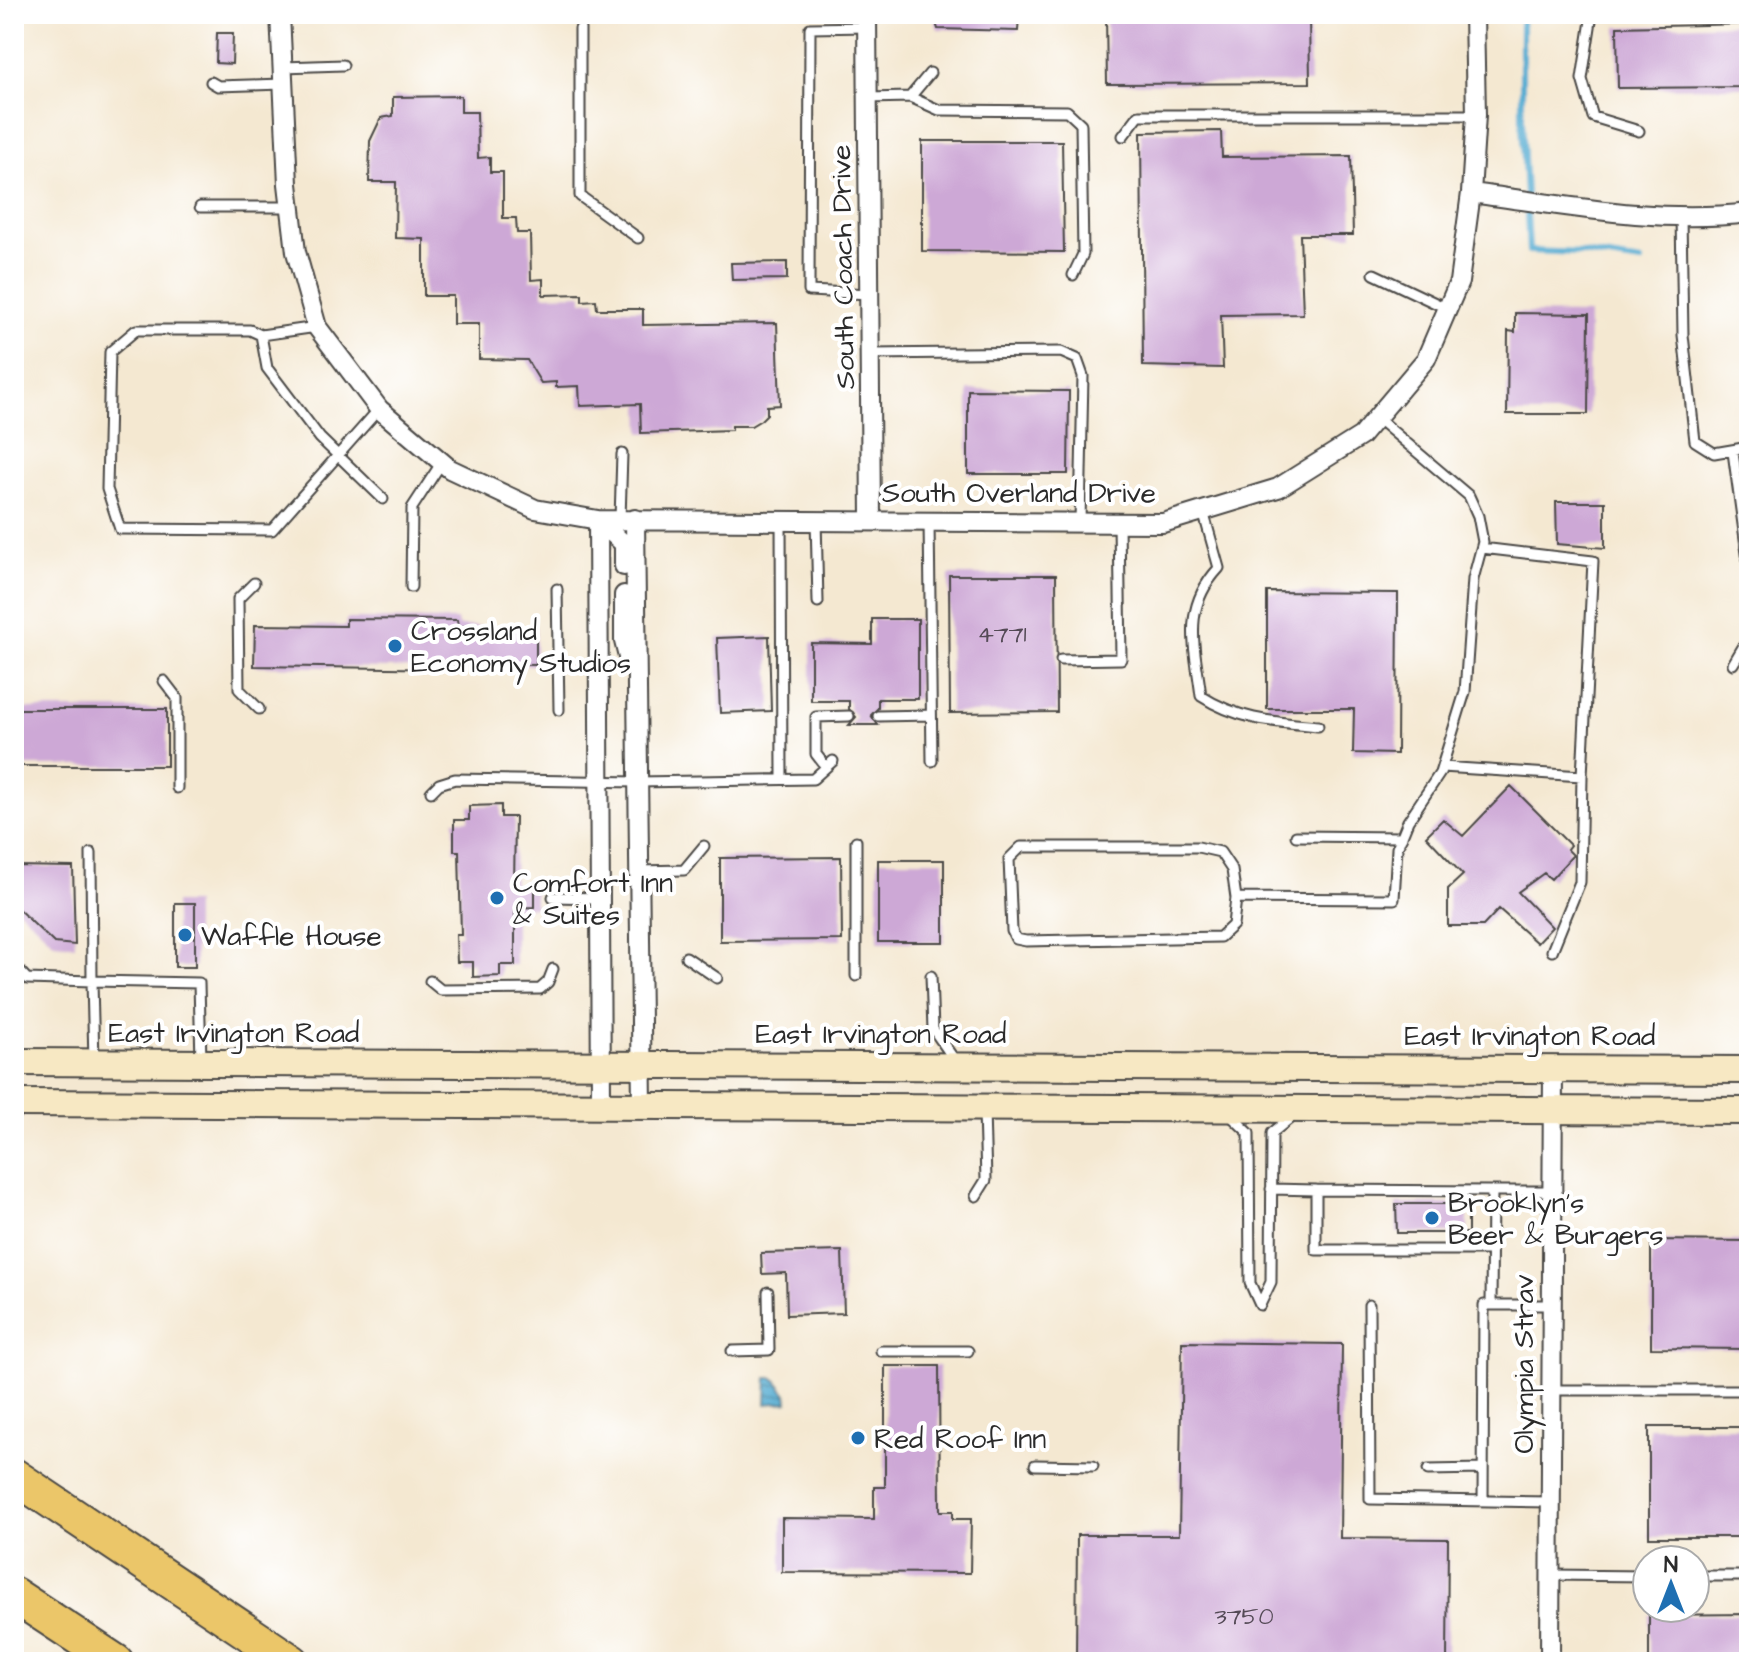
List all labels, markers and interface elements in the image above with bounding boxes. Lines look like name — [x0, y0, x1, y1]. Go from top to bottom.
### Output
street label: South Coach Drive — [822, 144, 865, 390]
street label: South Overland Drive — [882, 474, 1156, 513]
place label: Crossland Economy Studios — [411, 612, 631, 685]
house number: 4771 — [978, 618, 1026, 652]
marker: Crossland Economy Studios — [386, 637, 404, 655]
place label: Comfort Inn & Suites — [513, 864, 673, 935]
marker: Comfort Inn & Suites — [488, 889, 506, 907]
place label: Waffle House — [201, 917, 382, 956]
marker: Waffle House — [176, 926, 194, 944]
street label: East Irvington Road — [109, 1014, 359, 1054]
street label: East Irvington Road — [756, 1015, 1006, 1055]
street label: East Irvington Road — [1405, 1017, 1655, 1057]
place label: Brooklyn's Beer & Burgers — [1448, 1184, 1664, 1256]
marker: Brooklyn's Beer & Burgers — [1423, 1209, 1441, 1227]
street label: Olympia Strav — [1505, 1274, 1546, 1454]
place label: Red Roof Inn — [874, 1420, 1046, 1459]
marker: Red Roof Inn — [849, 1429, 867, 1447]
north arrow — [1631, 1544, 1711, 1624]
text: N — [1664, 1550, 1678, 1581]
house number: 3750 — [1214, 1600, 1274, 1634]

